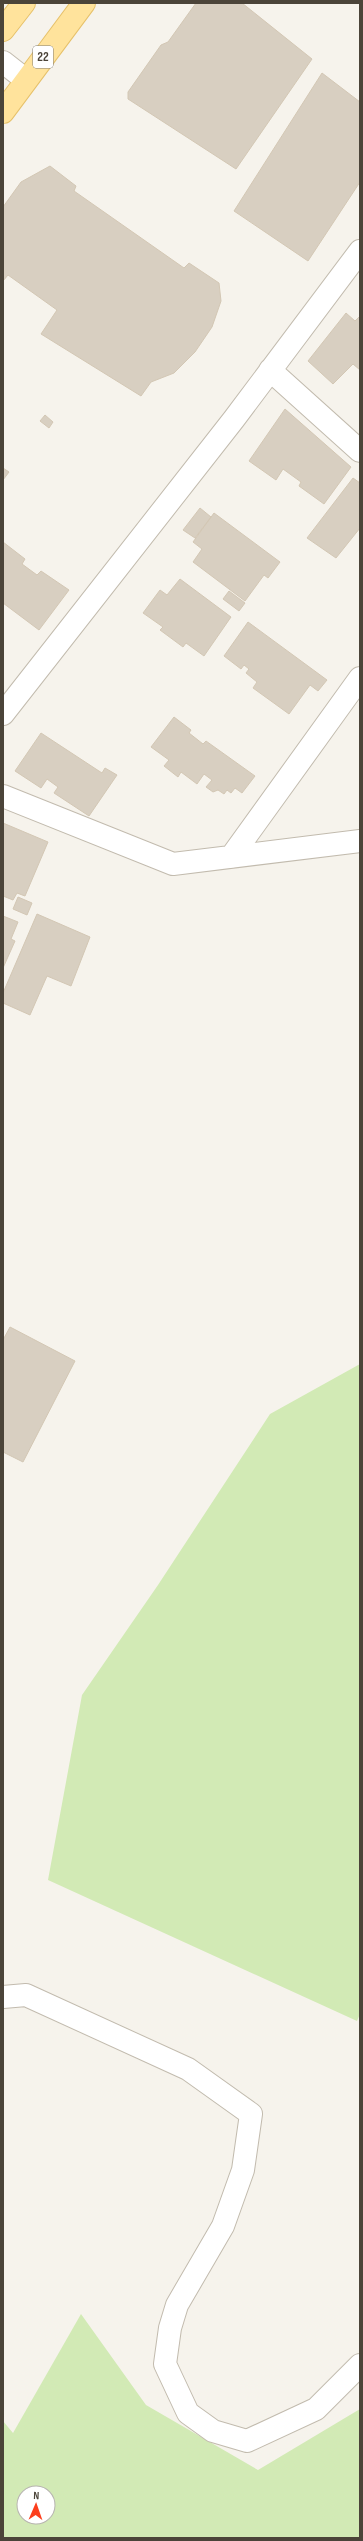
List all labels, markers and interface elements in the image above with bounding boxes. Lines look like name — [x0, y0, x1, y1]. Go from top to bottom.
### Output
road number: 22 — [33, 46, 53, 68]
north arrow — [16, 2485, 56, 2525]
text: N — [33, 2489, 40, 2502]

